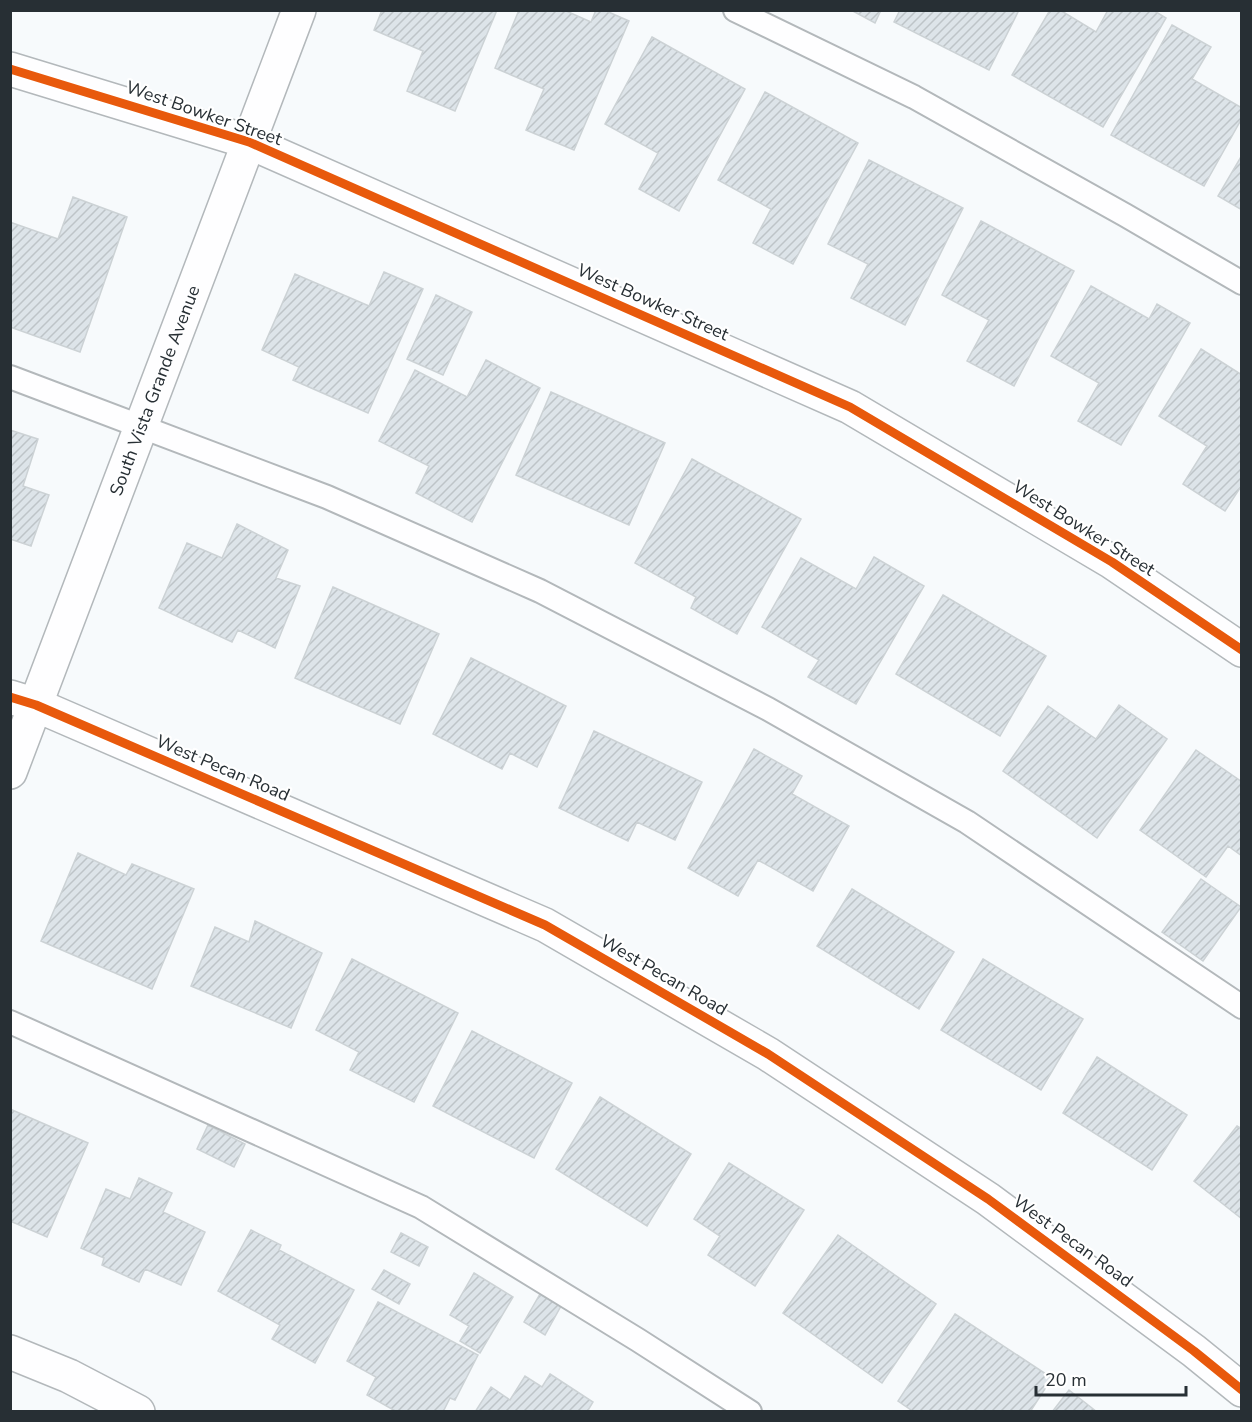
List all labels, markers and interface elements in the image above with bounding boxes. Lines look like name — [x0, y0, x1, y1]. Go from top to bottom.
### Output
street label: West Bowker Street — [123, 75, 286, 151]
street label: West Bowker Street — [573, 258, 733, 347]
street label: South Vista Grande Avenue — [104, 282, 205, 499]
street label: West Bowker Street — [1008, 474, 1160, 582]
street label: West Pecan Road — [153, 729, 293, 807]
street label: West Pecan Road — [596, 929, 732, 1021]
street label: West Pecan Road — [1008, 1189, 1138, 1293]
scale bar — [1036, 1359, 1186, 1397]
text: 20 m — [1045, 1368, 1087, 1392]

